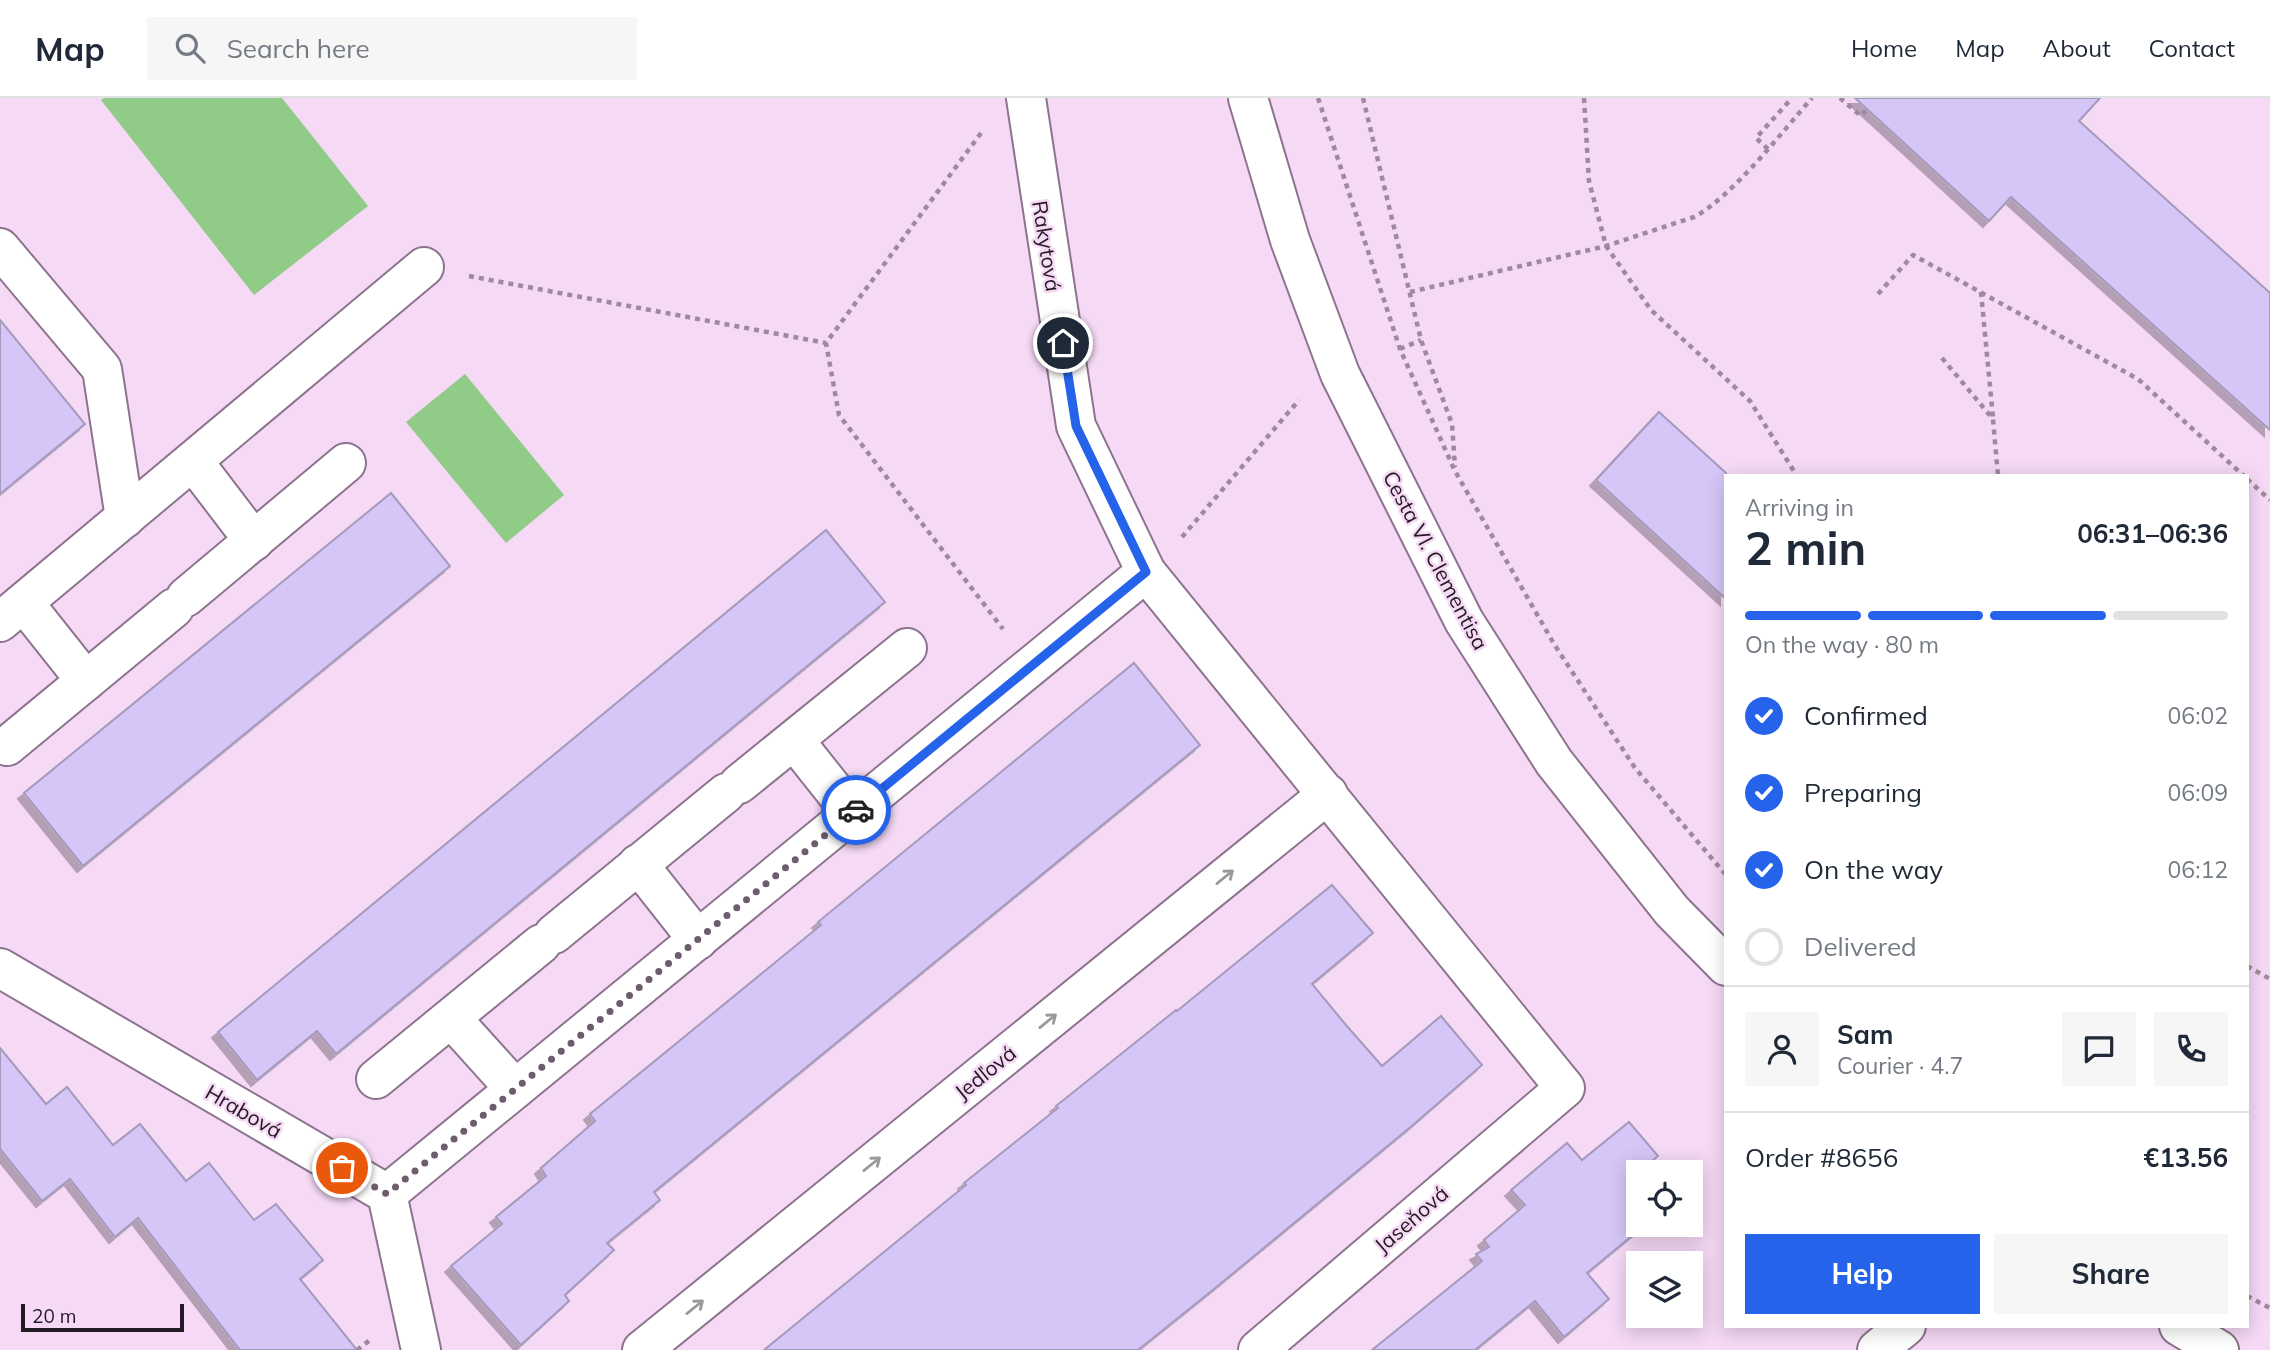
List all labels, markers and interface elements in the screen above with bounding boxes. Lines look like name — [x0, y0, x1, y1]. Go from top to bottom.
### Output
search box — [147, 17, 637, 80]
text: Map — [35, 28, 105, 69]
icon: search — [171, 29, 209, 67]
text: Search here — [227, 32, 370, 65]
text: Home — [1851, 33, 1917, 63]
text: Map — [1955, 33, 2005, 63]
text: About — [2043, 33, 2111, 63]
text: Contact — [2149, 33, 2235, 63]
street label: Rakytová — [1027, 199, 1067, 293]
pin — [1033, 313, 1093, 373]
icon: home — [1044, 324, 1082, 362]
street label: Cesta Vl. Clementisa — [1378, 466, 1494, 654]
text: Arriving in — [1745, 493, 1854, 522]
text: 06:31–06:36 — [2077, 517, 2228, 550]
text: 2 min — [1745, 519, 1866, 577]
text: On the way · 80 m — [1745, 630, 1939, 659]
icon: check — [1745, 697, 1783, 735]
text: Confirmed — [1804, 699, 1928, 732]
text: 06:02 — [2168, 701, 2228, 730]
icon: check — [1745, 774, 1783, 812]
courier — [821, 775, 891, 845]
text: Preparing — [1804, 776, 1922, 809]
text: 06:09 — [2168, 778, 2228, 807]
icon: car — [837, 791, 875, 829]
icon: check — [1745, 851, 1783, 889]
text: On the way — [1804, 853, 1943, 886]
text: 06:12 — [2168, 855, 2228, 884]
one-way arrow — [1216, 870, 1234, 885]
text: Delivered — [1804, 930, 1917, 963]
button: person — [1745, 1012, 1819, 1086]
button: chat — [2062, 1012, 2136, 1086]
button: phone — [2154, 1012, 2228, 1086]
one-way arrow — [1039, 1013, 1057, 1028]
text: Sam — [1837, 1018, 1893, 1051]
street label: Jedľová — [949, 1039, 1021, 1105]
text: Courier · 4.7 — [1837, 1051, 1963, 1080]
street label: Hrabová — [201, 1079, 287, 1143]
pin — [312, 1138, 372, 1198]
text: Order #8656 — [1745, 1141, 1898, 1174]
text: €13.56 — [2144, 1141, 2228, 1174]
icon: bag — [323, 1149, 361, 1187]
one-way arrow — [862, 1156, 880, 1172]
map controls — [1626, 1160, 1703, 1328]
button: locate — [1626, 1160, 1703, 1237]
street label: Jaseňová — [1369, 1180, 1453, 1258]
button: Help — [1745, 1234, 1980, 1314]
button: Share — [1994, 1234, 2228, 1314]
button: layers — [1626, 1251, 1703, 1328]
one-way arrow — [685, 1299, 703, 1315]
scale bar — [21, 1301, 184, 1333]
text: 20 m — [32, 1304, 76, 1328]

